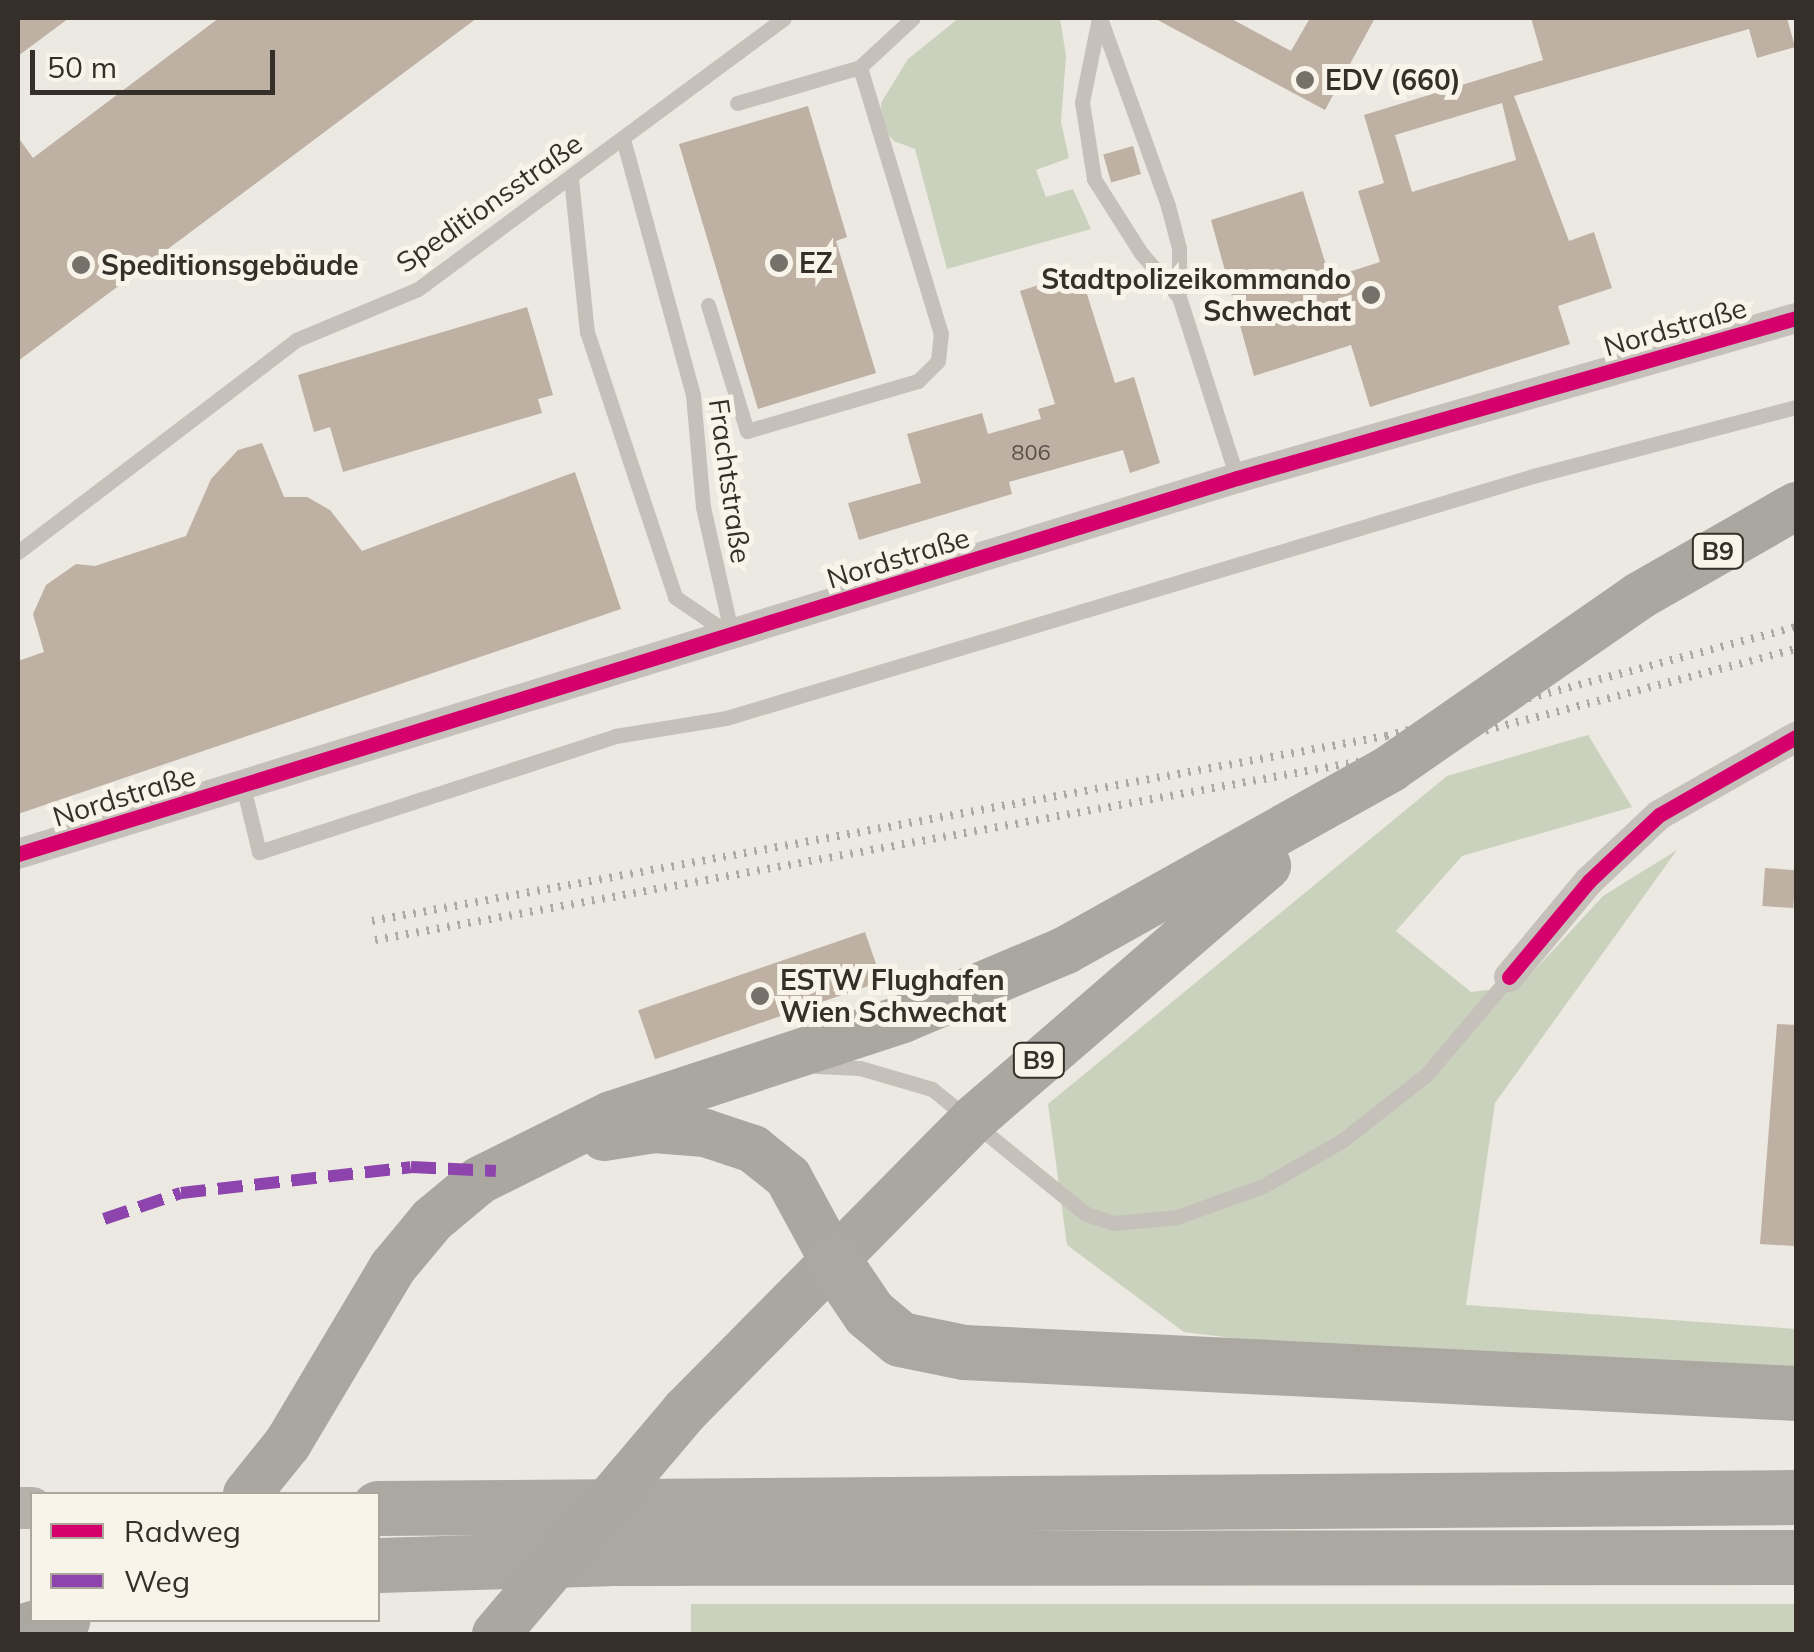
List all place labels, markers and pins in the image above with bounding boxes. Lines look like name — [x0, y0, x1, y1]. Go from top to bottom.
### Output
place label: EDV (660) — [1325, 63, 1461, 97]
marker: EDV (660) — [1294, 69, 1316, 91]
place label: EZ — [799, 246, 833, 280]
place label: Speditionsgebäude — [101, 248, 359, 282]
marker: EZ — [768, 252, 790, 274]
marker: Speditionsgebäude — [70, 254, 92, 276]
place label: Stadtpolizeikommando Schwechat — [1041, 262, 1351, 328]
marker: Stadtpolizeikommando Schwechat — [1360, 284, 1382, 306]
place label: ESTW Flughafen Wien Schwechat — [780, 963, 1006, 1029]
marker: ESTW Flughafen Wien Schwechat — [749, 985, 771, 1007]

